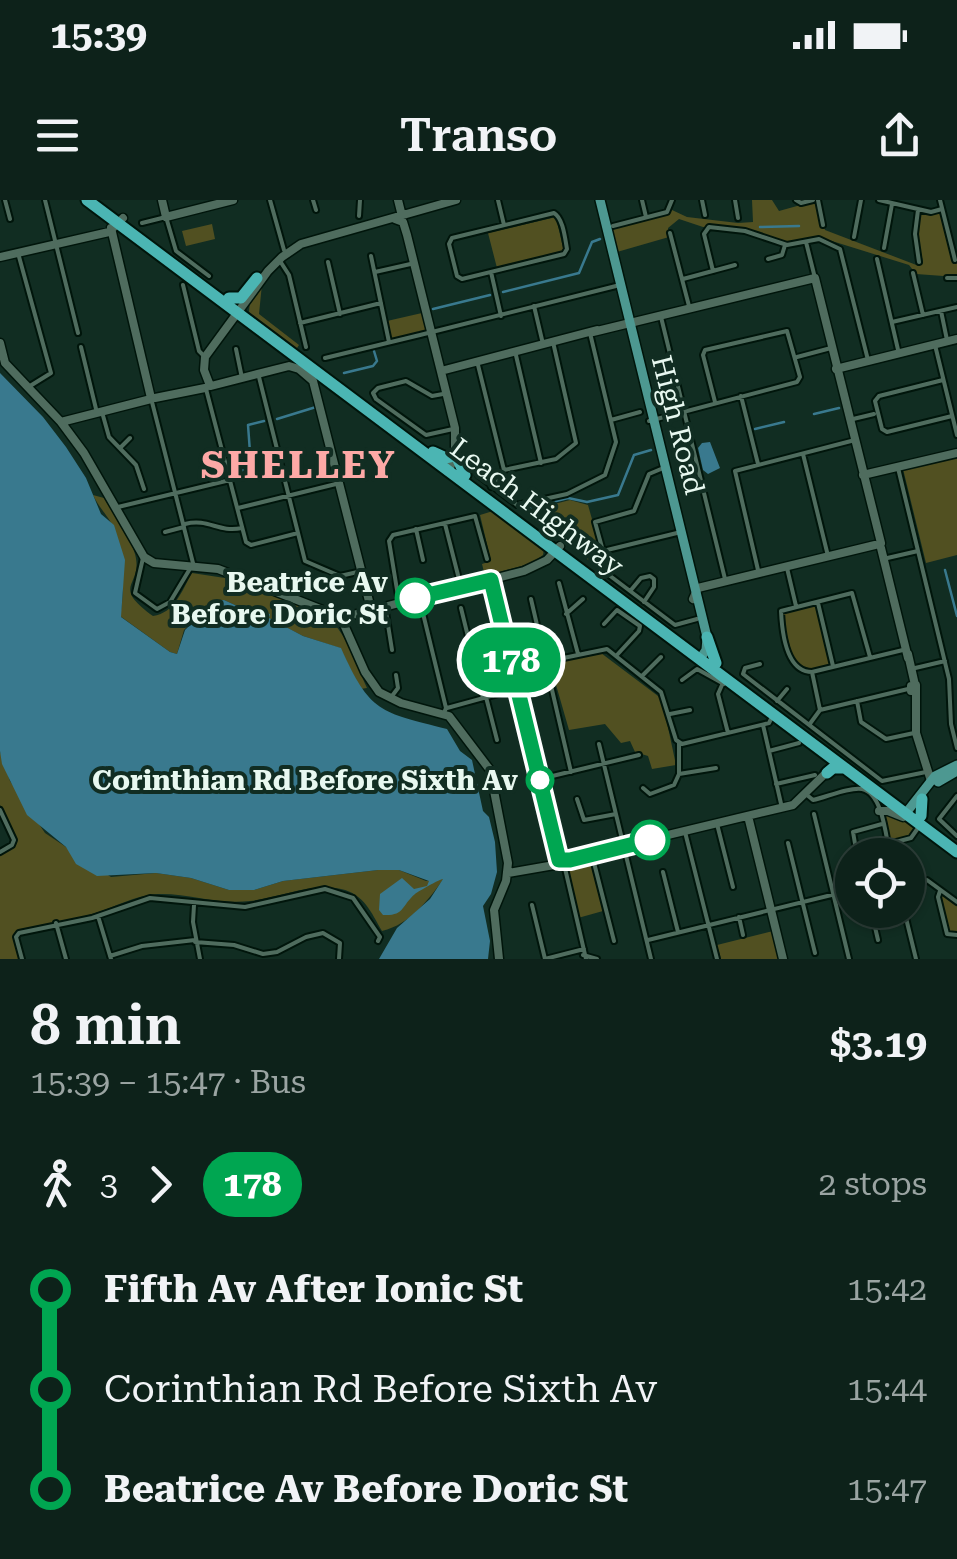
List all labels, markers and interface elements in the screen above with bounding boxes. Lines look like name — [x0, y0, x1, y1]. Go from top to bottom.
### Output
text: 15:39 — [50, 13, 147, 57]
icon: menu — [30, 108, 85, 163]
icon: share — [872, 108, 927, 163]
text: Transo — [400, 109, 557, 162]
street label: High Road — [645, 352, 711, 498]
street label: Leach Highway — [444, 431, 630, 583]
district label: SHELLEY — [201, 443, 397, 487]
place label: Beatrice Av Before Doric St — [171, 566, 388, 631]
marker: Beatrice Av Before Doric St — [396, 579, 434, 617]
line badge: 178 — [454, 628, 568, 692]
text: 178 — [482, 640, 540, 681]
place label: Corinthian Rd Before Sixth Av — [92, 764, 518, 797]
marker: Corinthian Rd Before Sixth Av — [527, 767, 553, 793]
unlabelled marker — [631, 821, 669, 859]
map controls — [835, 838, 925, 928]
button: locate — [835, 838, 925, 928]
text: 8 min — [30, 993, 181, 1057]
text: $3.19 — [830, 1022, 927, 1066]
text: 15:39 – 15:47 · Bus — [30, 1063, 306, 1101]
icon: walk — [30, 1157, 85, 1212]
icon: forward — [133, 1157, 188, 1212]
text: 178 — [223, 1164, 282, 1205]
text: 3 — [100, 1165, 118, 1203]
text: 2 stops — [818, 1165, 927, 1203]
text: Fifth Av After Ionic St — [104, 1267, 523, 1311]
text: 15:42 — [847, 1270, 927, 1308]
text: Corinthian Rd Before Sixth Av — [104, 1367, 657, 1411]
text: 15:44 — [847, 1370, 927, 1408]
text: Beatrice Av Before Doric St — [104, 1467, 628, 1511]
text: 15:47 — [847, 1470, 927, 1508]

